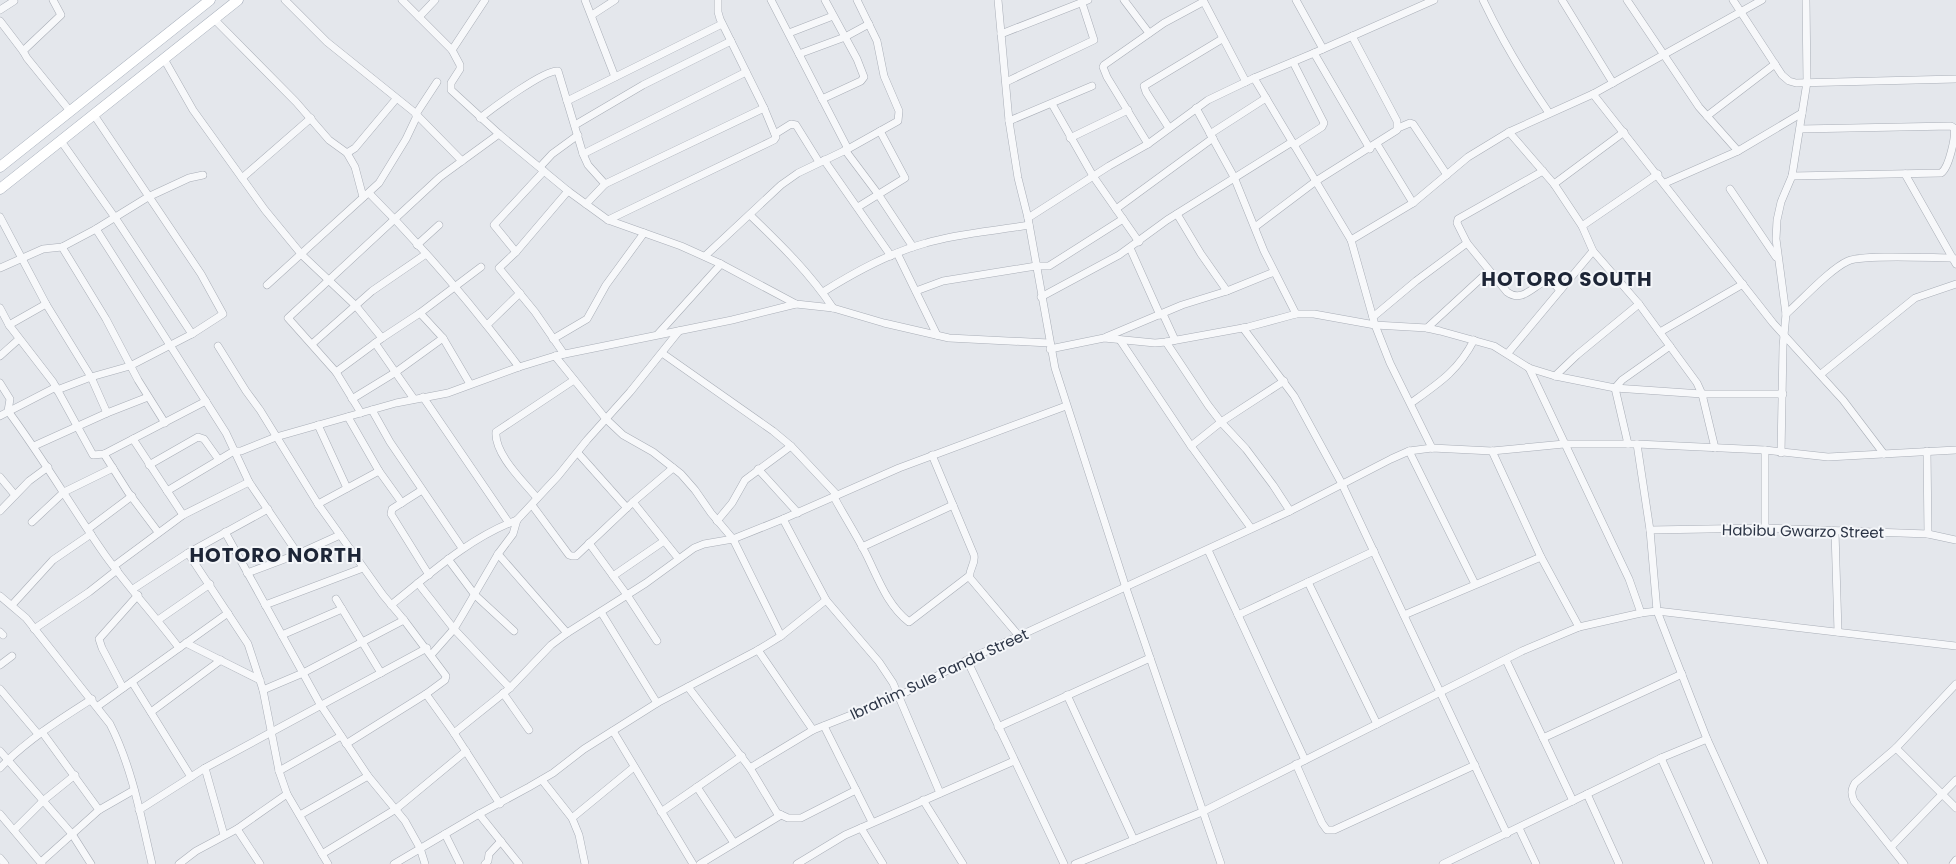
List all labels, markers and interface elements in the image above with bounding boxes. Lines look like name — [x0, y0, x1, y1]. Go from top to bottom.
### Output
district label: HOTORO SOUTH — [1481, 265, 1653, 293]
street label: Habibu Gwarzo Street — [1722, 519, 1884, 543]
district label: HOTORO NORTH — [189, 541, 363, 569]
street label: Ibrahim Sule Panda Street — [846, 623, 1032, 725]

